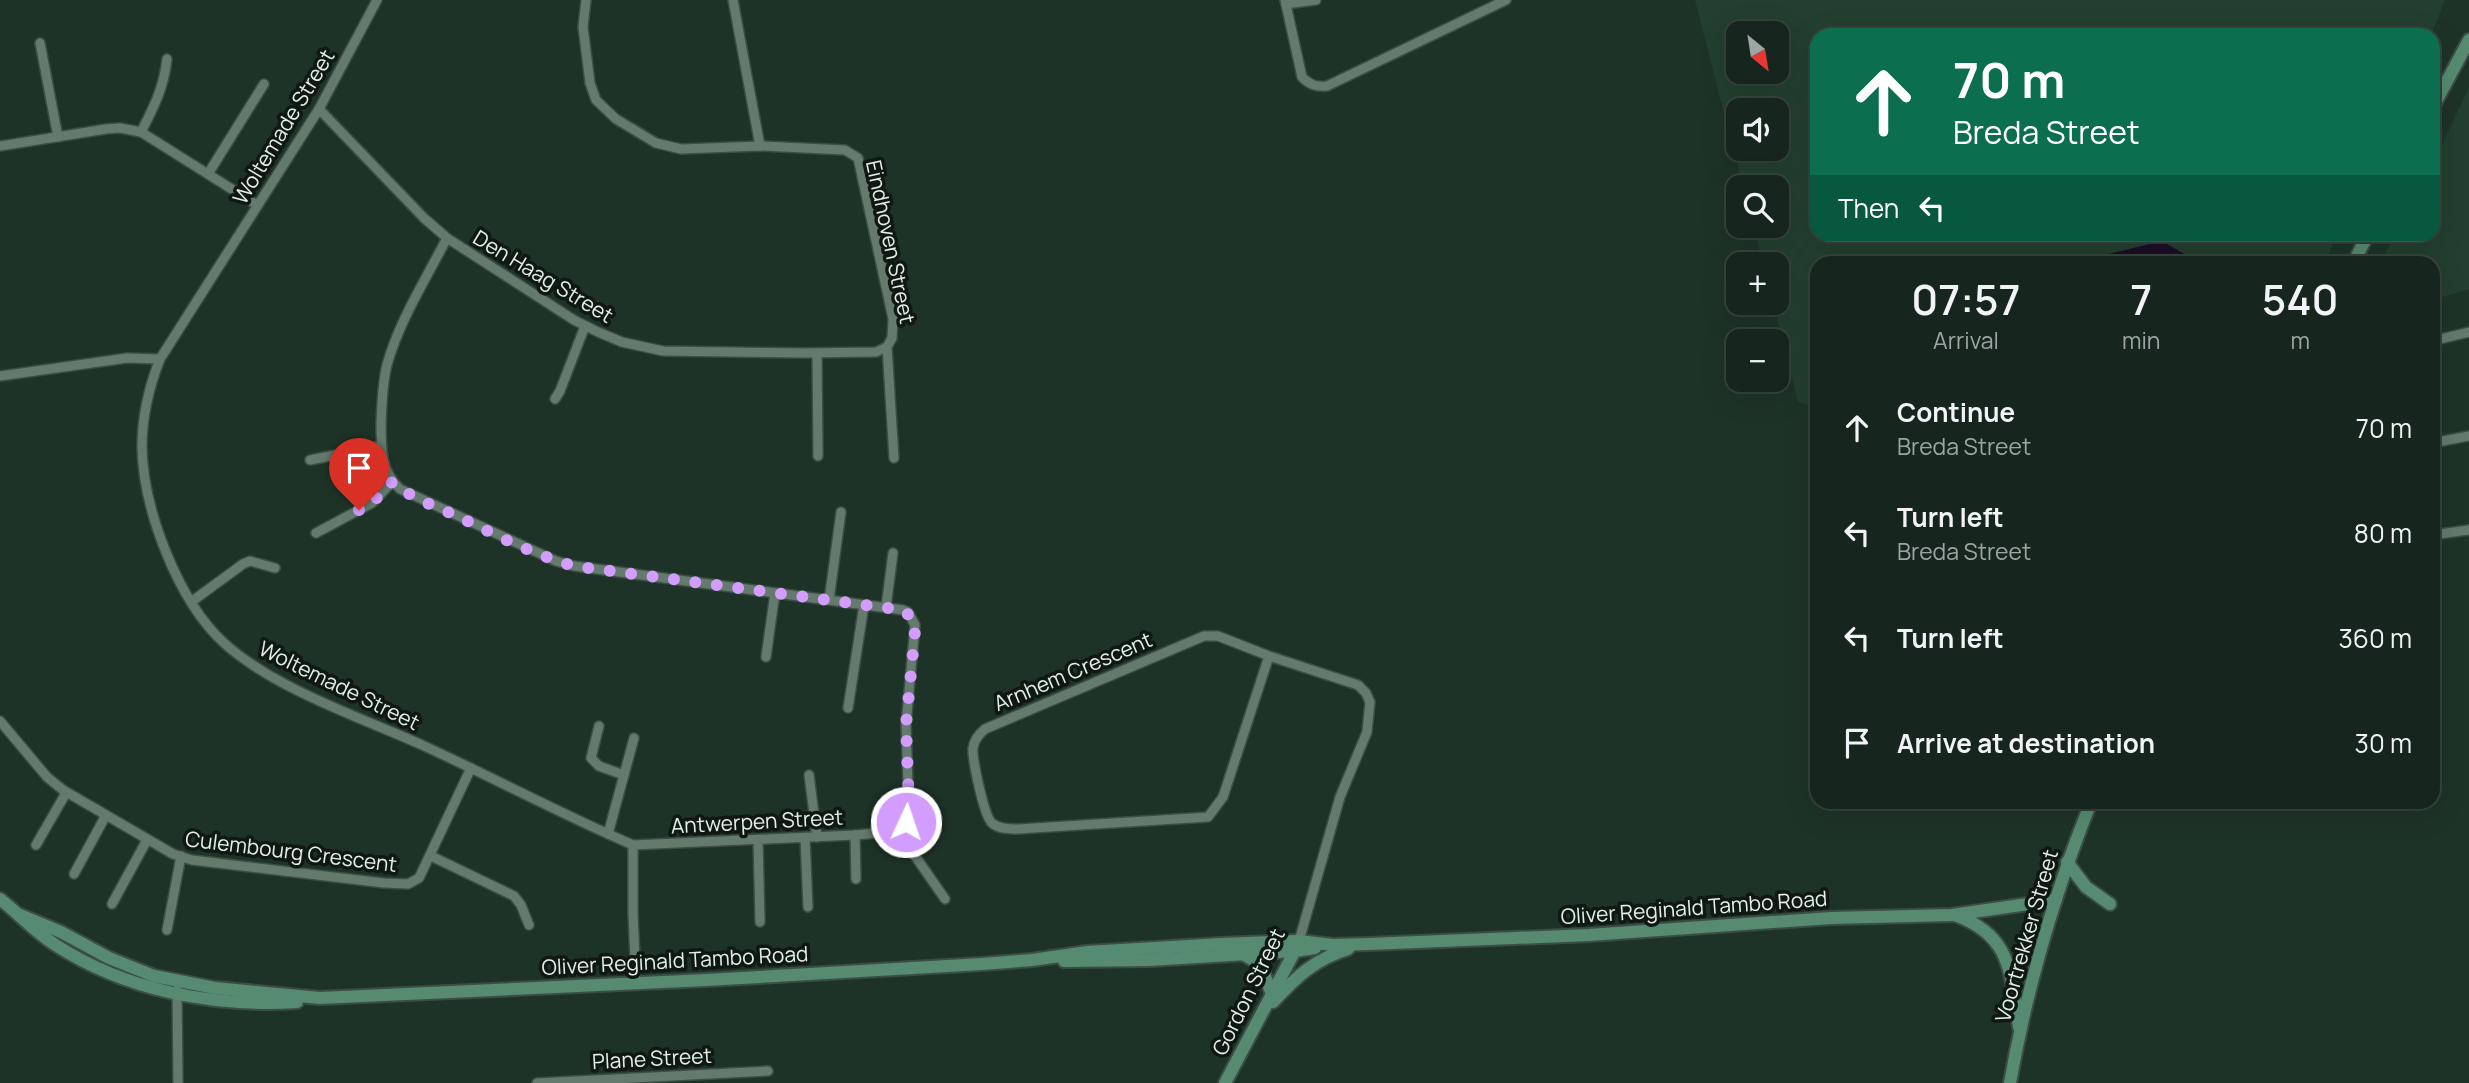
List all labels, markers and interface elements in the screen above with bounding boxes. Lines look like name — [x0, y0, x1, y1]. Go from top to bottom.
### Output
north arrow — [1726, 21, 1788, 84]
map controls — [1726, 21, 1789, 392]
street label: Woltemade Street — [226, 44, 340, 209]
text: 70 m — [1953, 46, 2065, 113]
icon: ahead — [1838, 56, 1929, 147]
button: sound — [1726, 98, 1789, 161]
text: Breda Street — [1953, 110, 2140, 154]
street label: Eindhoven Street — [860, 157, 922, 326]
button: search — [1726, 175, 1789, 238]
icon: left — [1913, 189, 1951, 227]
text: Then — [1838, 190, 1899, 226]
street label: Den Haag Street — [468, 223, 619, 329]
button: + — [1726, 252, 1789, 315]
text: 07:57 — [1911, 270, 2021, 328]
text: 7 — [2130, 270, 2152, 328]
text: 540 — [2262, 270, 2339, 328]
text: Arrival — [1933, 324, 1999, 356]
text: min — [2122, 324, 2160, 356]
text: m — [2290, 324, 2310, 356]
button: − — [1726, 329, 1789, 392]
text: Continue — [1897, 394, 2015, 430]
icon: ahead — [1838, 409, 1876, 447]
text: 70 m — [2356, 410, 2412, 446]
text: Breda Street — [1897, 430, 2031, 462]
pin — [329, 438, 389, 510]
icon: arrive — [340, 449, 378, 487]
text: Turn left — [1897, 499, 2004, 535]
icon: left — [1838, 514, 1876, 552]
text: 80 m — [2354, 515, 2412, 551]
text: Breda Street — [1897, 535, 2031, 567]
icon: left — [1838, 619, 1876, 657]
text: Turn left — [1897, 620, 2004, 656]
text: 360 m — [2338, 620, 2412, 656]
street label: Arnhem Crescent — [989, 625, 1156, 717]
street label: Woltemade Street — [254, 634, 425, 736]
icon: arrive — [1838, 724, 1876, 762]
text: Arrive at destination — [1897, 725, 2155, 761]
text: 30 m — [2355, 725, 2412, 761]
position arrow — [869, 785, 943, 859]
street label: Antwerpen Street — [670, 803, 844, 839]
street label: Culembourg Crescent — [184, 824, 399, 878]
street label: Voortrekker Street — [1988, 846, 2064, 1025]
street label: Oliver Reginald Tambo Road — [1560, 884, 1828, 930]
street label: Gordon Street — [1205, 923, 1291, 1060]
street label: Oliver Reginald Tambo Road — [541, 939, 809, 981]
street label: Plane Street — [591, 1041, 713, 1075]

